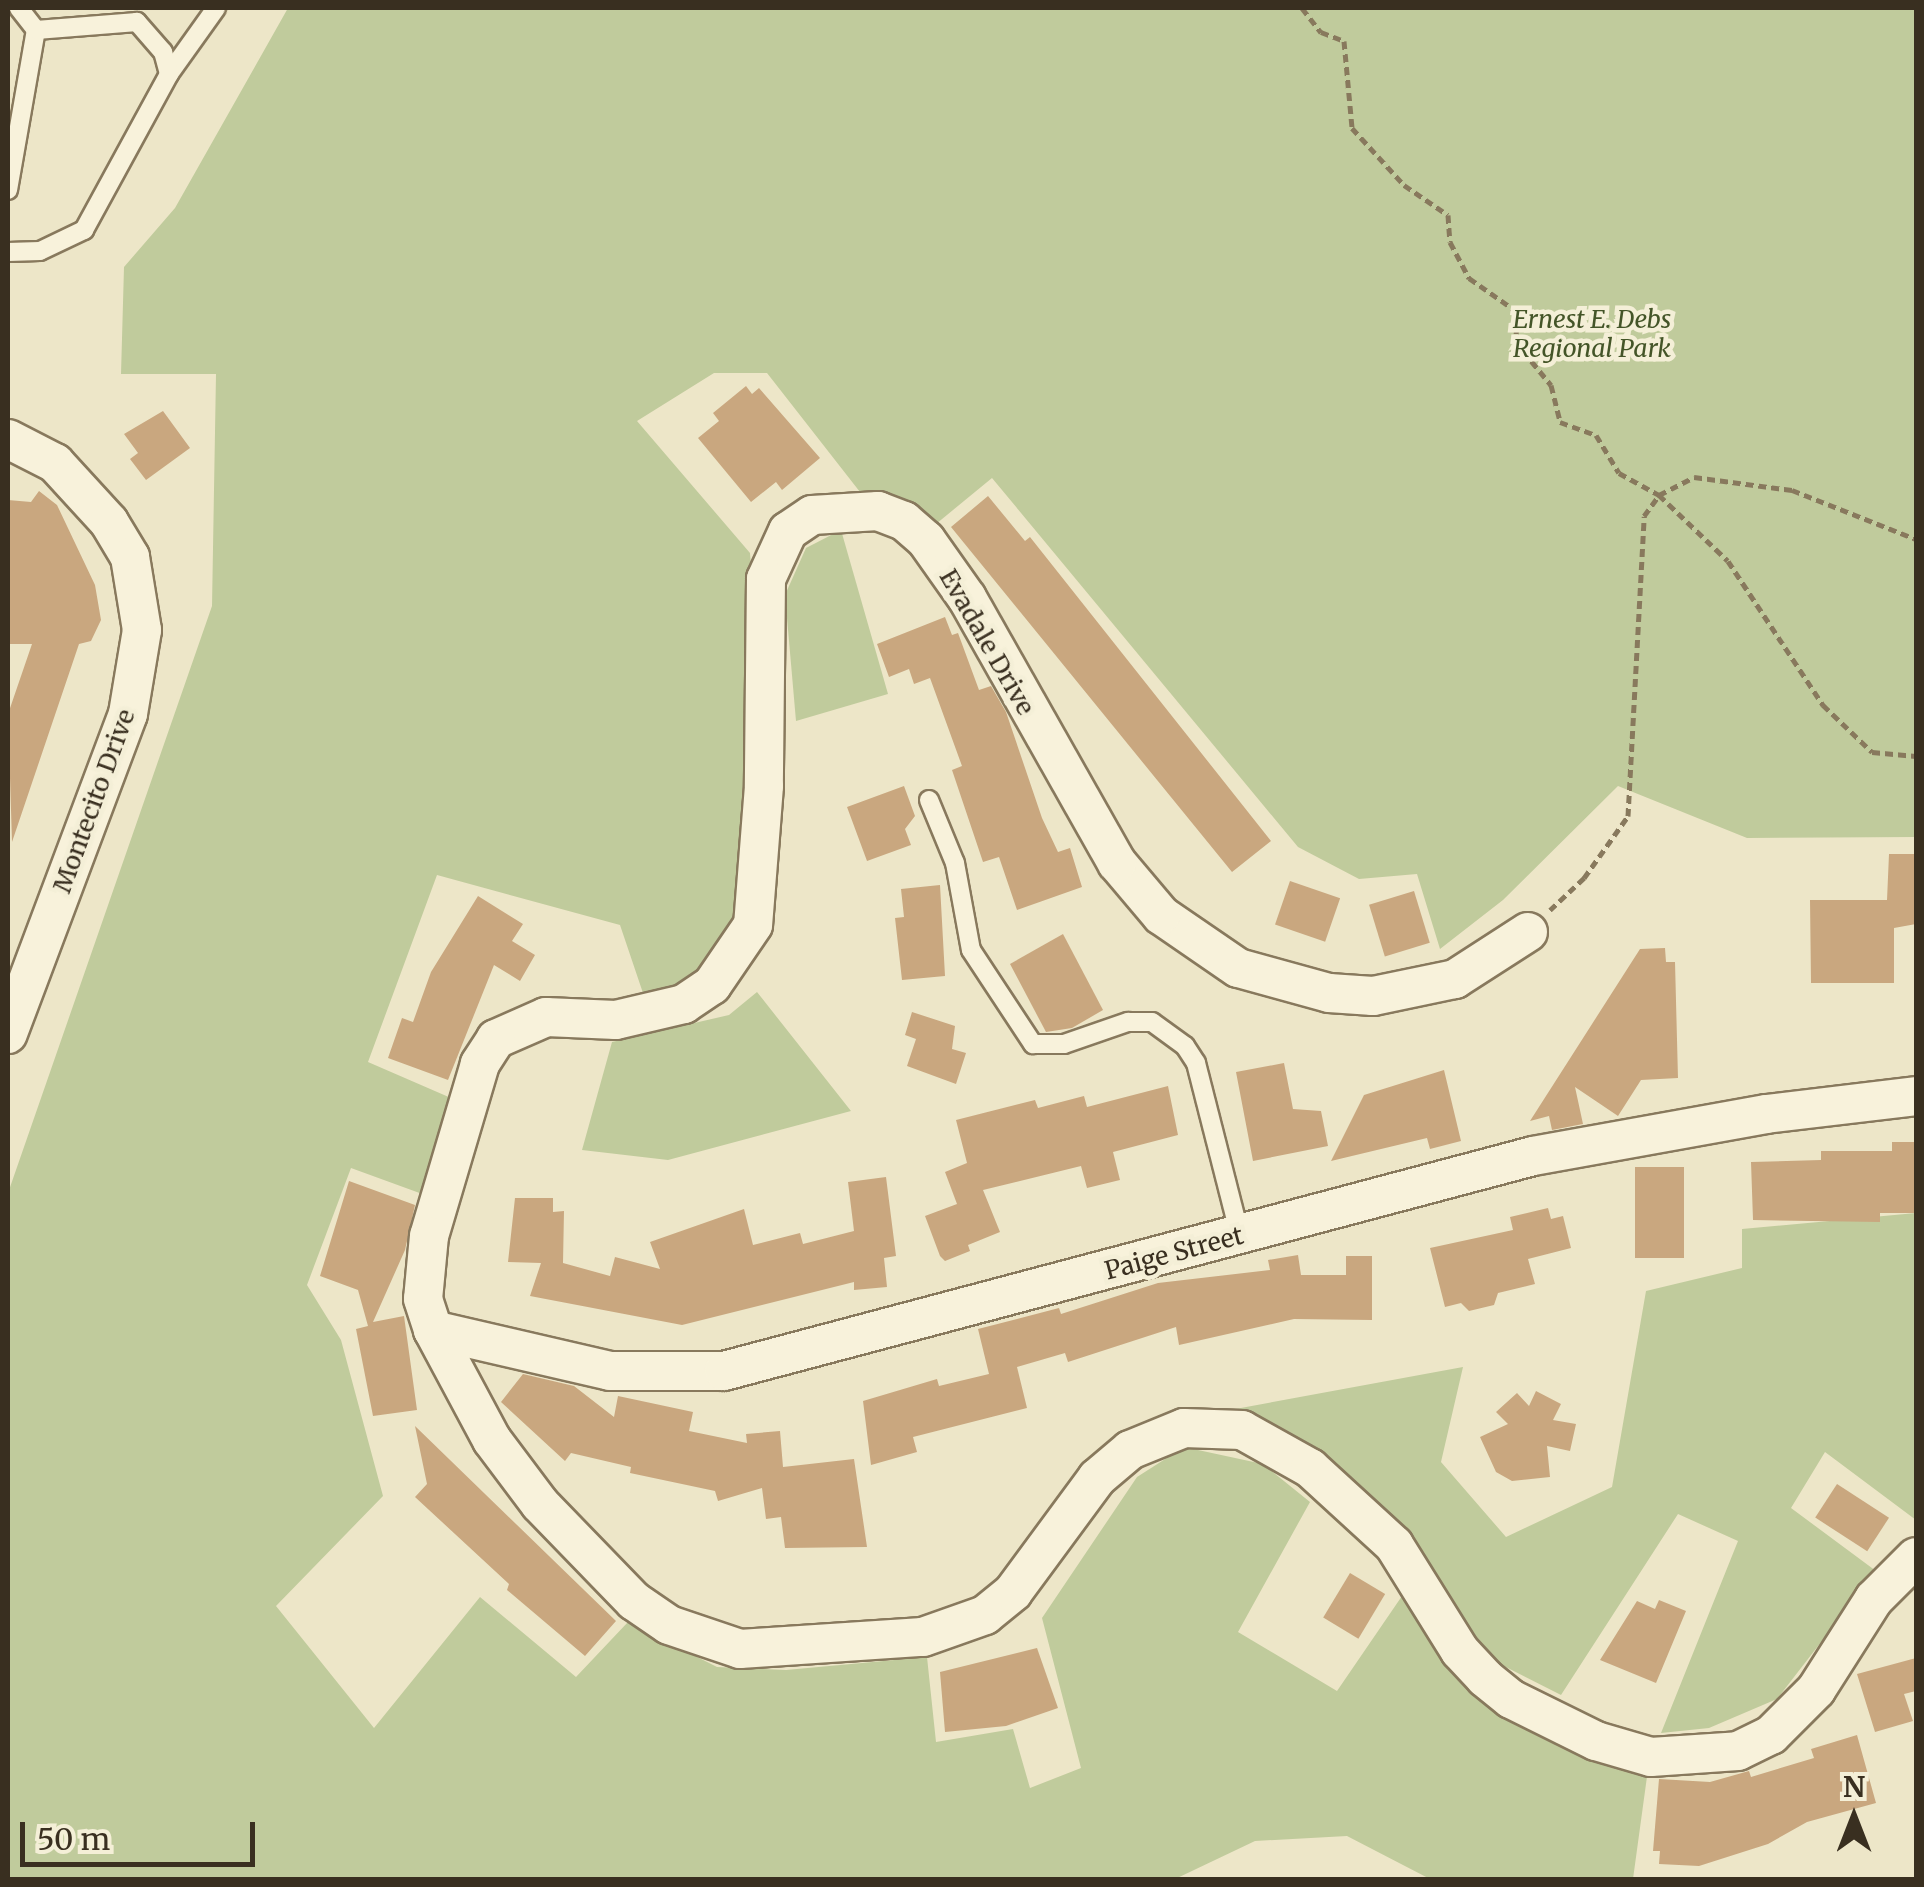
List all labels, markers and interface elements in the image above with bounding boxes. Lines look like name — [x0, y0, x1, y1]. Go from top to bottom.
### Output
park label: Ernest E. Debs Regional Park — [1513, 305, 1671, 364]
street label: Evadale Drive — [933, 564, 1041, 720]
street label: Montecito Drive — [47, 705, 141, 897]
street label: Paige Street — [1101, 1220, 1247, 1286]
north arrow — [1804, 1767, 1904, 1867]
text: N — [1843, 1769, 1865, 1805]
scale bar — [25, 1802, 260, 1864]
text: 50 m — [37, 1820, 110, 1858]

